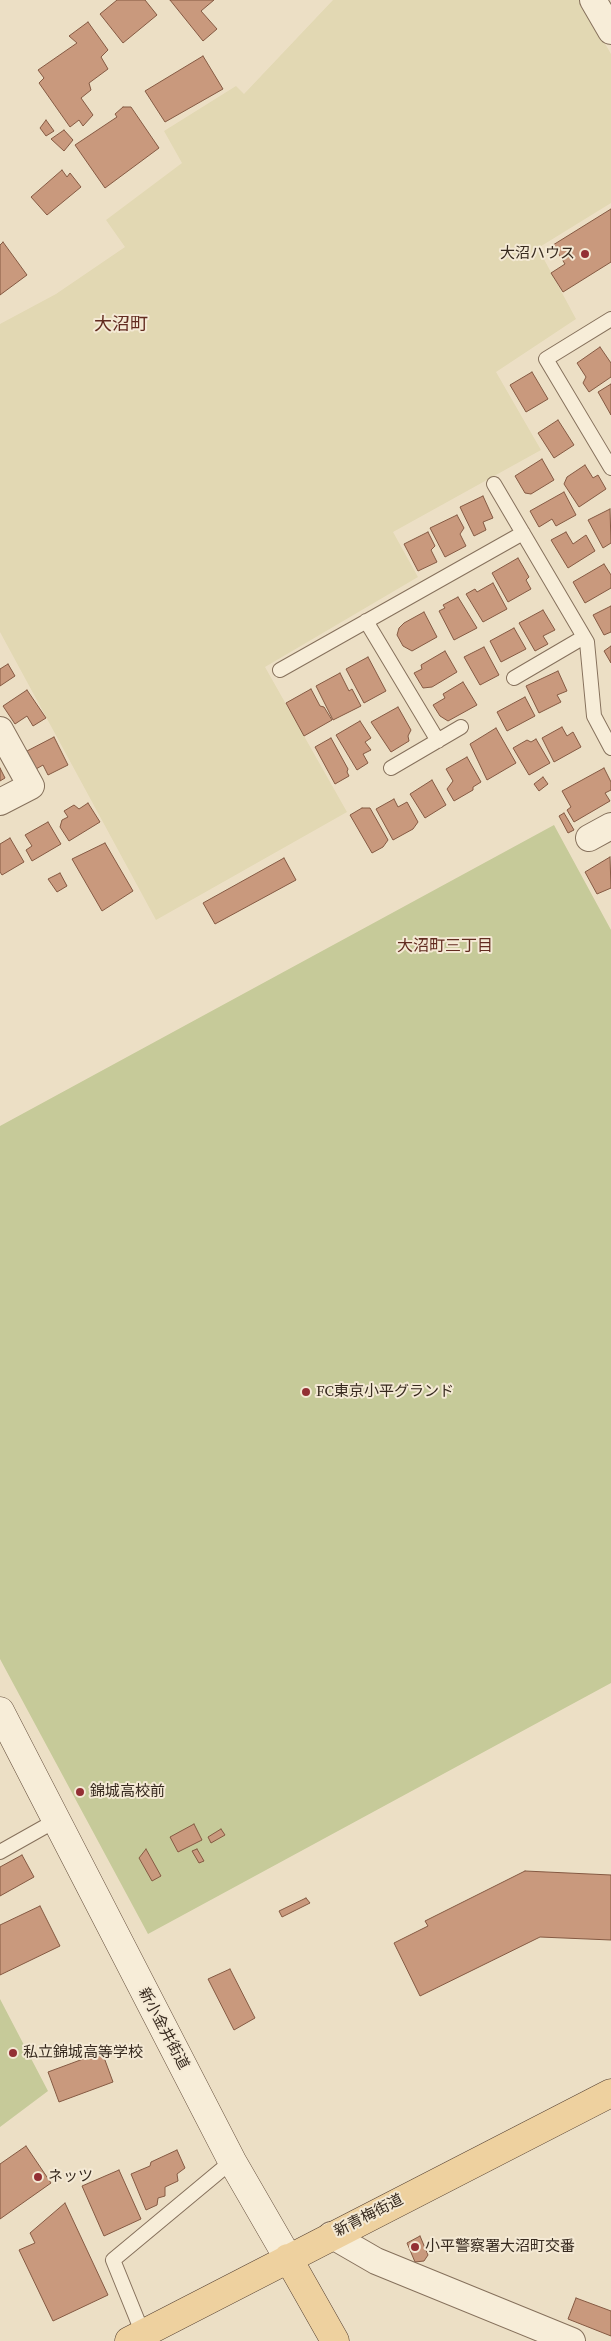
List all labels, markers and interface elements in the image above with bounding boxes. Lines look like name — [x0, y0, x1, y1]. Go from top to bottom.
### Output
place label: 大沼ハウス — [500, 245, 575, 263]
marker: 大沼ハウス — [579, 248, 591, 260]
district label: 大沼町 — [94, 314, 148, 336]
district label: 大沼町三丁目 — [397, 937, 493, 957]
place label: FC東京小平グランド — [316, 1383, 454, 1401]
marker: FC東京小平グランド — [300, 1386, 312, 1398]
place label: 錦城高校前 — [90, 1783, 165, 1801]
marker: 錦城高校前 — [74, 1786, 86, 1798]
street label: 新小金井街道 — [134, 1985, 192, 2073]
place label: 私立錦城高等学校 — [23, 2044, 143, 2062]
marker: 私立錦城高等学校 — [7, 2047, 19, 2059]
place label: ネッツ — [48, 2168, 93, 2186]
marker: ネッツ — [32, 2171, 44, 2183]
street label: 新青梅街道 — [332, 2191, 406, 2241]
place label: 小平警察署大沼町交番 — [425, 2238, 575, 2256]
marker: 小平警察署大沼町交番 — [409, 2241, 421, 2253]

